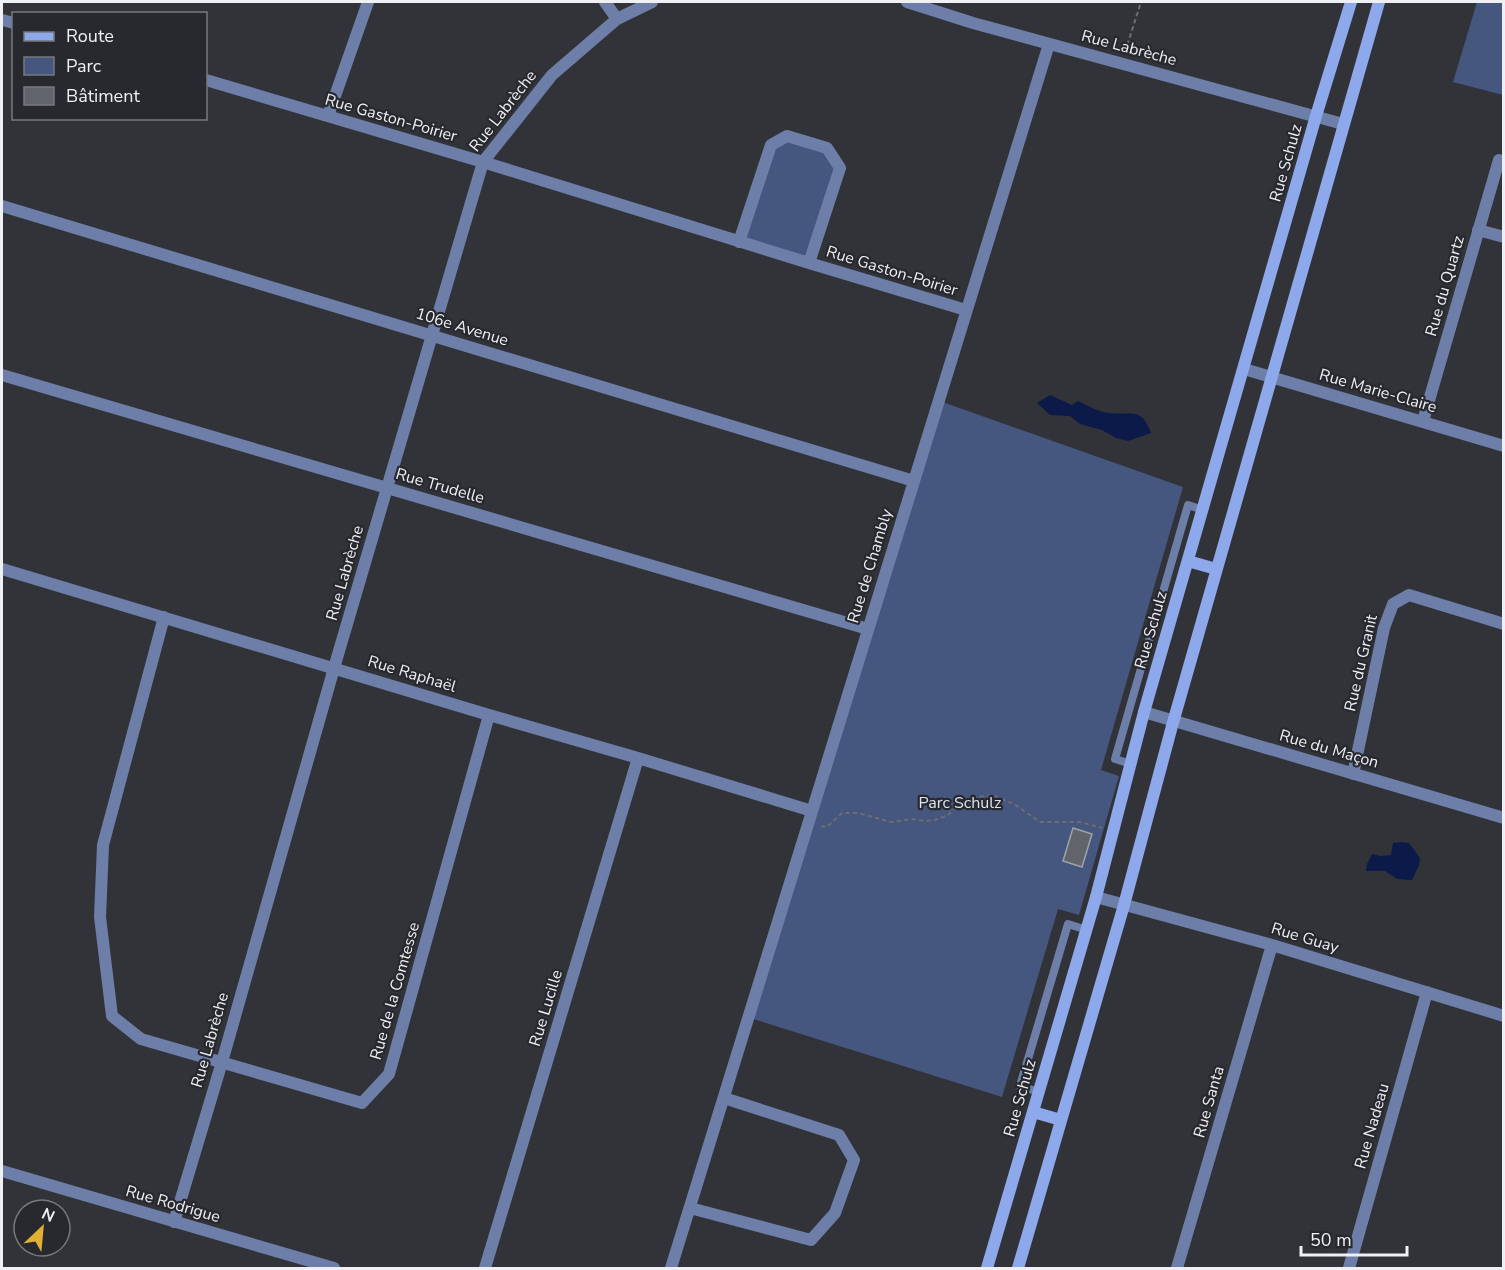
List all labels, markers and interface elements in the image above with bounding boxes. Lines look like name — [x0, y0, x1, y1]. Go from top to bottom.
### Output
legend — [12, 12, 207, 120]
text: Route — [66, 24, 114, 48]
street label: Rue Labrèche — [1079, 25, 1179, 71]
text: Parc — [66, 54, 101, 78]
street label: Rue Labrèche — [464, 66, 542, 156]
text: Bâtiment — [66, 84, 140, 108]
street label: Rue Gaston-Poirier — [322, 89, 460, 147]
street label: Rue Schulz — [1264, 122, 1308, 204]
street label: Rue du Quartz — [1420, 233, 1470, 339]
street label: Rue Gaston-Poirier — [824, 241, 961, 302]
street label: 106e Avenue — [413, 302, 511, 352]
street label: Rue Marie-Claire — [1317, 364, 1439, 418]
street label: Rue Trudelle — [393, 463, 487, 509]
street label: Rue de Chambly — [842, 505, 898, 626]
street label: Rue Labrèche — [321, 523, 369, 623]
street label: Rue Schulz — [1129, 589, 1173, 671]
street label: Rue du Granit — [1339, 612, 1383, 714]
street label: Rue Raphaël — [365, 650, 459, 698]
street label: Rue du Maçon — [1277, 724, 1381, 774]
park label: Parc Schulz — [919, 792, 1001, 814]
street label: Rue Guay — [1269, 917, 1342, 959]
street label: Rue de la Comtesse — [365, 920, 425, 1062]
street label: Rue Lucille — [524, 967, 568, 1049]
street label: Rue Labrèche — [186, 990, 234, 1090]
street label: Rue Schulz — [998, 1057, 1042, 1139]
street label: Rue Santa — [1188, 1063, 1230, 1141]
street label: Rue Nadeau — [1349, 1081, 1395, 1171]
street label: Rue Rodrigue — [123, 1180, 223, 1228]
north arrow — [12, 1198, 72, 1258]
text: N — [38, 1203, 58, 1228]
scale bar — [1301, 1219, 1408, 1257]
text: 50 m — [1310, 1228, 1352, 1252]

